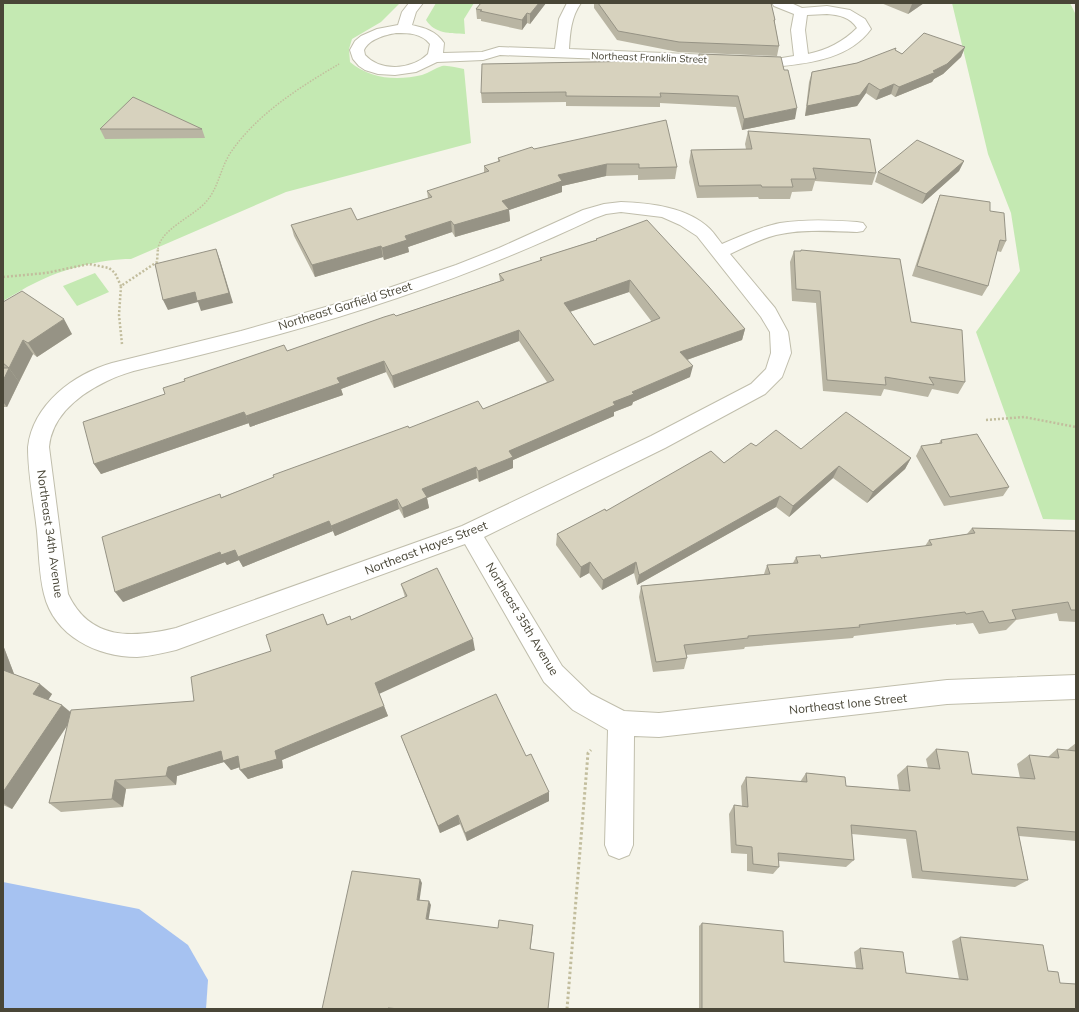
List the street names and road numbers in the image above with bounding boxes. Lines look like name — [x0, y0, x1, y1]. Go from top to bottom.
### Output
street label: Northeast Franklin Street — [591, 49, 708, 66]
street label: Northeast Garfield Street — [276, 278, 414, 333]
street label: Northeast 34th Avenue — [34, 469, 67, 599]
street label: Northeast Hayes Street — [362, 517, 489, 578]
street label: Northeast 35th Avenue — [483, 559, 562, 678]
street label: Northeast Ione Street — [788, 690, 908, 717]

